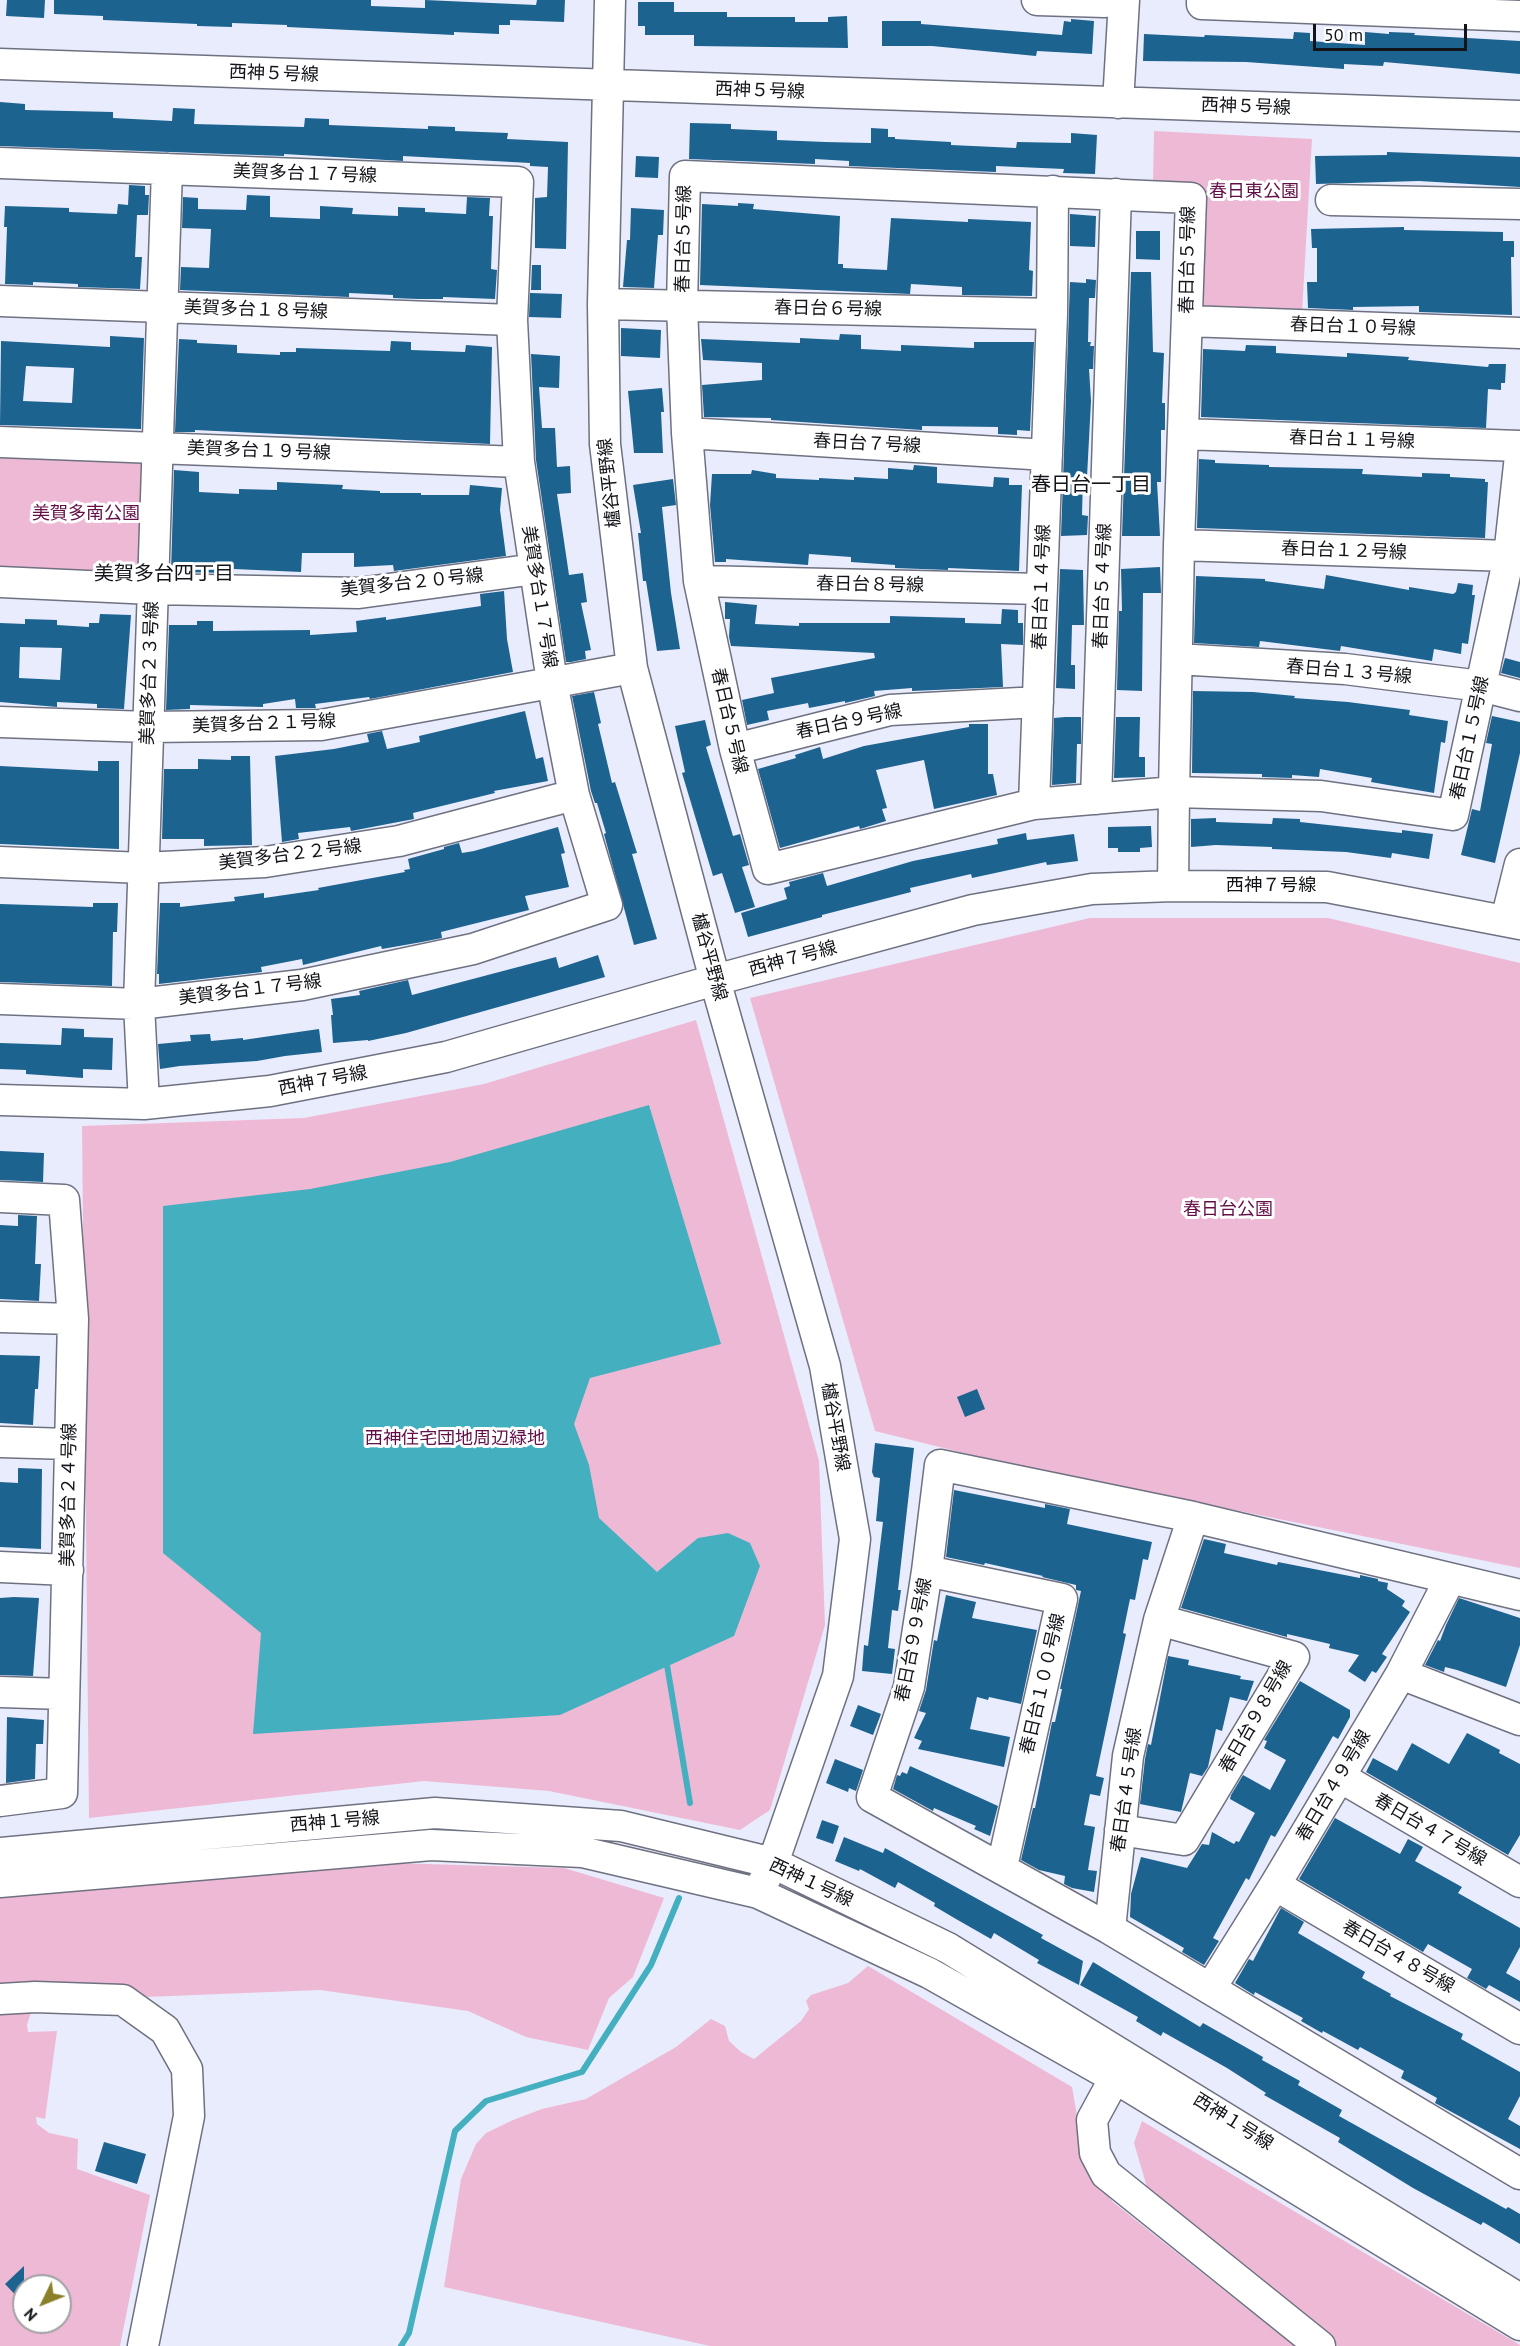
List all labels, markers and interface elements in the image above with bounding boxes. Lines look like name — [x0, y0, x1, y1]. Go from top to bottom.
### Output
scale bar — [1316, 12, 1470, 50]
text: 50 m — [1324, 23, 1363, 46]
street label: 西神５号線 — [229, 62, 319, 86]
street label: 西神５号線 — [715, 79, 805, 103]
street label: 西神５号線 — [1201, 95, 1291, 119]
street label: 美賀多台１７号線 — [233, 161, 377, 187]
park label: 春日東公園 — [1209, 181, 1299, 203]
street label: 春日台５号線 — [672, 185, 696, 293]
street label: 春日台５号線 — [1176, 206, 1200, 314]
street label: 美賀多台１８号線 — [184, 297, 328, 323]
street label: 春日台６号線 — [774, 297, 882, 321]
street label: 春日台１０号線 — [1290, 314, 1416, 340]
street label: 春日台１１号線 — [1289, 427, 1415, 453]
street label: 春日台７号線 — [813, 430, 921, 458]
street label: 櫨谷平野線 — [595, 437, 625, 529]
street label: 美賀多台１９号線 — [187, 438, 331, 464]
district label: 春日台一丁目 — [1031, 473, 1151, 497]
park label: 美賀多南公園 — [32, 503, 140, 525]
street label: 春日台５４号線 — [1090, 523, 1116, 649]
street label: 美賀多台１７号線 — [517, 524, 561, 670]
street label: 春日台１４号線 — [1029, 524, 1055, 650]
street label: 春日台１２号線 — [1281, 538, 1407, 564]
district label: 美賀多台四丁目 — [94, 562, 234, 586]
street label: 美賀多台２０号線 — [339, 565, 485, 601]
street label: 春日台８号線 — [816, 573, 924, 597]
street label: 美賀多台２３号線 — [137, 601, 163, 745]
street label: 春日台１３号線 — [1285, 656, 1413, 688]
street label: 春日台５号線 — [706, 666, 752, 776]
street label: 春日台１５号線 — [1446, 674, 1494, 802]
street label: 春日台９号線 — [794, 700, 904, 744]
street label: 美賀多台２１号線 — [192, 711, 336, 737]
street label: 美賀多台２２号線 — [217, 836, 363, 874]
street label: 西神７号線 — [1226, 875, 1316, 897]
street label: 櫨谷平野線 — [687, 911, 731, 1003]
street label: 西神７号線 — [747, 937, 839, 981]
street label: 美賀多台１７号線 — [177, 971, 323, 1009]
street label: 西神７号線 — [277, 1062, 369, 1100]
park label: 春日台公園 — [1183, 1199, 1273, 1221]
street label: 櫨谷平野線 — [817, 1381, 853, 1473]
street label: 美賀多台２４号線 — [57, 1423, 81, 1567]
park label: 西神住宅団地周辺緑地 — [365, 1428, 545, 1450]
street label: 春日台９９号線 — [891, 1576, 937, 1704]
street label: 春日台１００号線 — [1016, 1611, 1070, 1757]
street label: 春日台９８号線 — [1215, 1657, 1297, 1777]
street label: 春日台４５号線 — [1108, 1726, 1146, 1854]
street label: 春日台４９号線 — [1292, 1726, 1376, 1846]
street label: 春日台４７号線 — [1370, 1789, 1490, 1871]
street label: 西神１号線 — [289, 1807, 381, 1837]
street label: 西神１号線 — [766, 1854, 856, 1912]
street label: 春日台４８号線 — [1338, 1916, 1458, 1998]
street label: 西神１号線 — [1189, 2089, 1277, 2155]
north arrow — [12, 2274, 72, 2334]
text: N — [19, 2304, 41, 2326]

